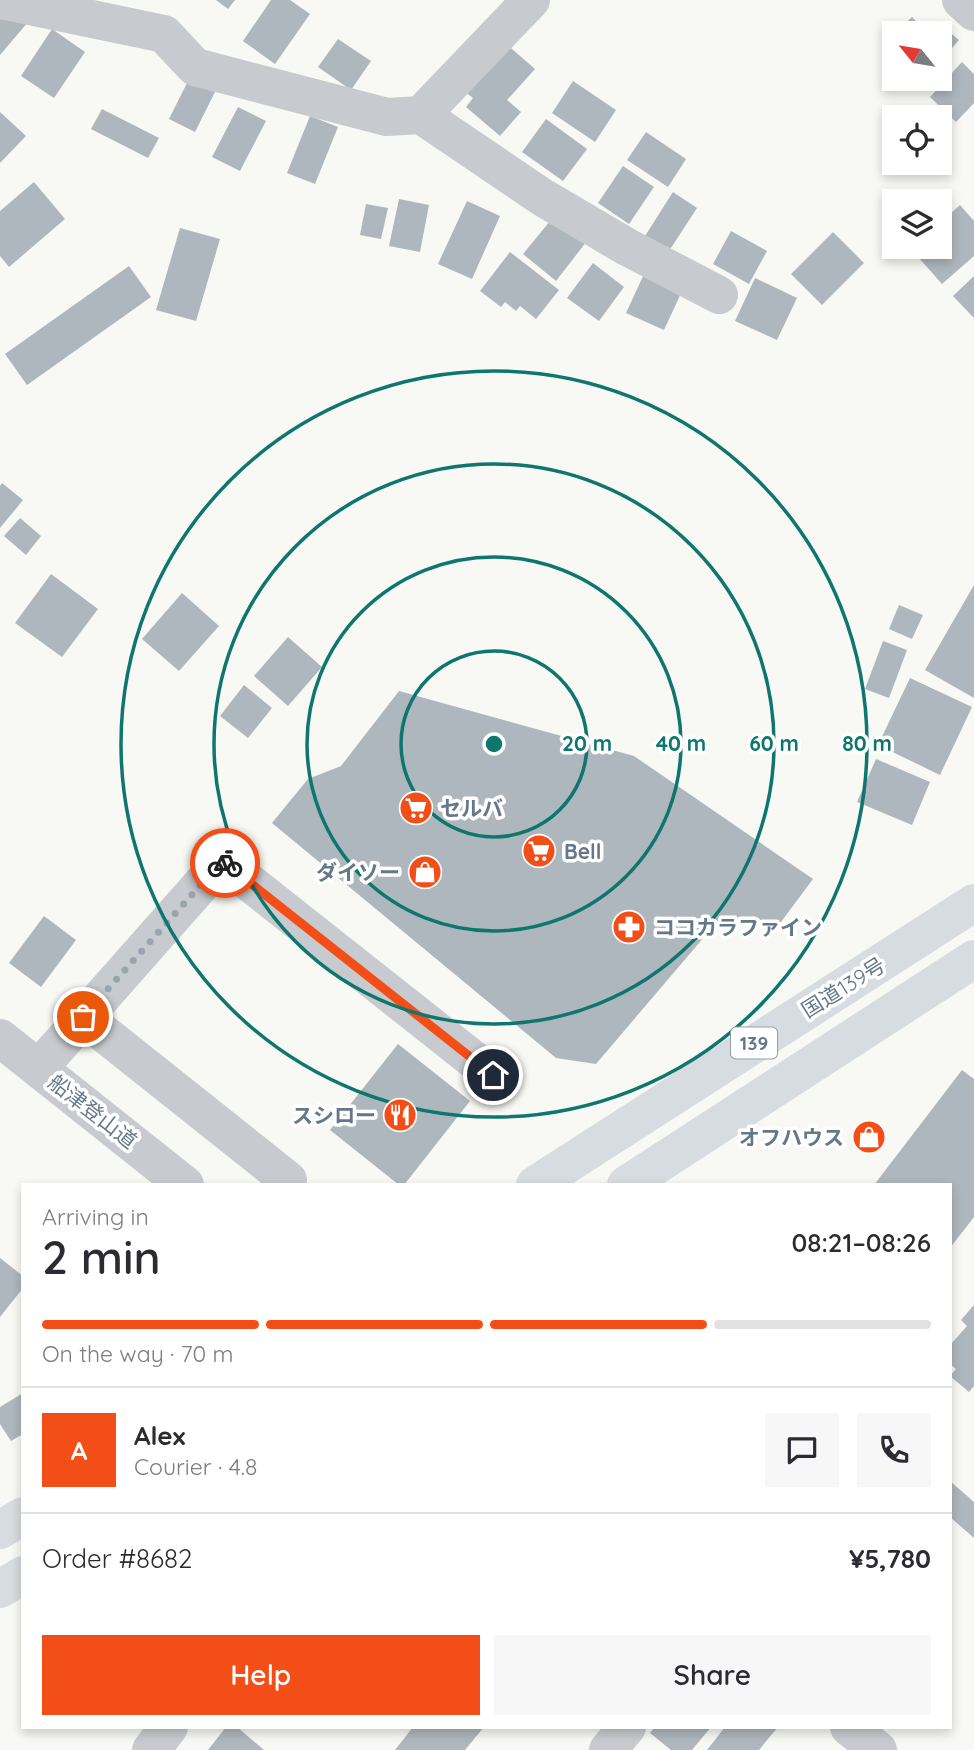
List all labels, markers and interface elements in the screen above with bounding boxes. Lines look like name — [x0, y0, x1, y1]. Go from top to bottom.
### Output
north arrow — [882, 21, 952, 91]
map controls — [882, 21, 952, 259]
button: locate — [882, 105, 952, 175]
button: layers — [882, 189, 952, 259]
text: 20 m — [562, 730, 612, 756]
text: 40 m — [656, 730, 706, 756]
text: 60 m — [749, 730, 799, 756]
text: 80 m — [842, 730, 892, 756]
centre of rings — [482, 732, 506, 756]
supermarket icon: セルバ — [397, 789, 435, 827]
place label: セルバ — [440, 795, 503, 821]
courier — [190, 828, 260, 898]
supermarket icon: Bell — [520, 832, 558, 870]
place label: Bell — [564, 838, 601, 864]
icon: bike — [206, 844, 244, 882]
shop icon: ダイソー — [406, 853, 444, 891]
place label: ダイソー — [316, 859, 400, 885]
pharmacy icon: ココカラファイン — [610, 908, 648, 946]
place label: ココカラファイン — [654, 914, 822, 940]
street label: 国道139号 — [796, 951, 890, 1023]
pin — [53, 987, 113, 1047]
icon: bag — [64, 998, 102, 1036]
road number: 139 — [731, 1028, 777, 1058]
pin — [463, 1045, 523, 1105]
icon: home — [474, 1056, 512, 1094]
street label: 船津登山道 — [44, 1068, 142, 1154]
restaurant icon: スシロー — [381, 1096, 419, 1134]
place label: スシロー — [292, 1102, 376, 1128]
shop icon: オフハウス — [850, 1118, 888, 1156]
place label: オフハウス — [739, 1124, 844, 1150]
text: Arriving in — [42, 1202, 149, 1231]
text: 08:21–08:26 — [791, 1226, 931, 1259]
text: 2 min — [42, 1228, 161, 1286]
text: On the way · 70 m — [42, 1339, 234, 1368]
button: chat — [765, 1413, 839, 1487]
button: phone — [857, 1413, 931, 1487]
text: Alex — [134, 1419, 185, 1452]
text: A — [71, 1434, 87, 1467]
text: Courier · 4.8 — [134, 1452, 257, 1481]
text: Order #8682 — [42, 1542, 192, 1575]
text: ¥5,780 — [849, 1542, 931, 1575]
button: Help — [42, 1635, 480, 1715]
button: Share — [494, 1635, 931, 1715]

